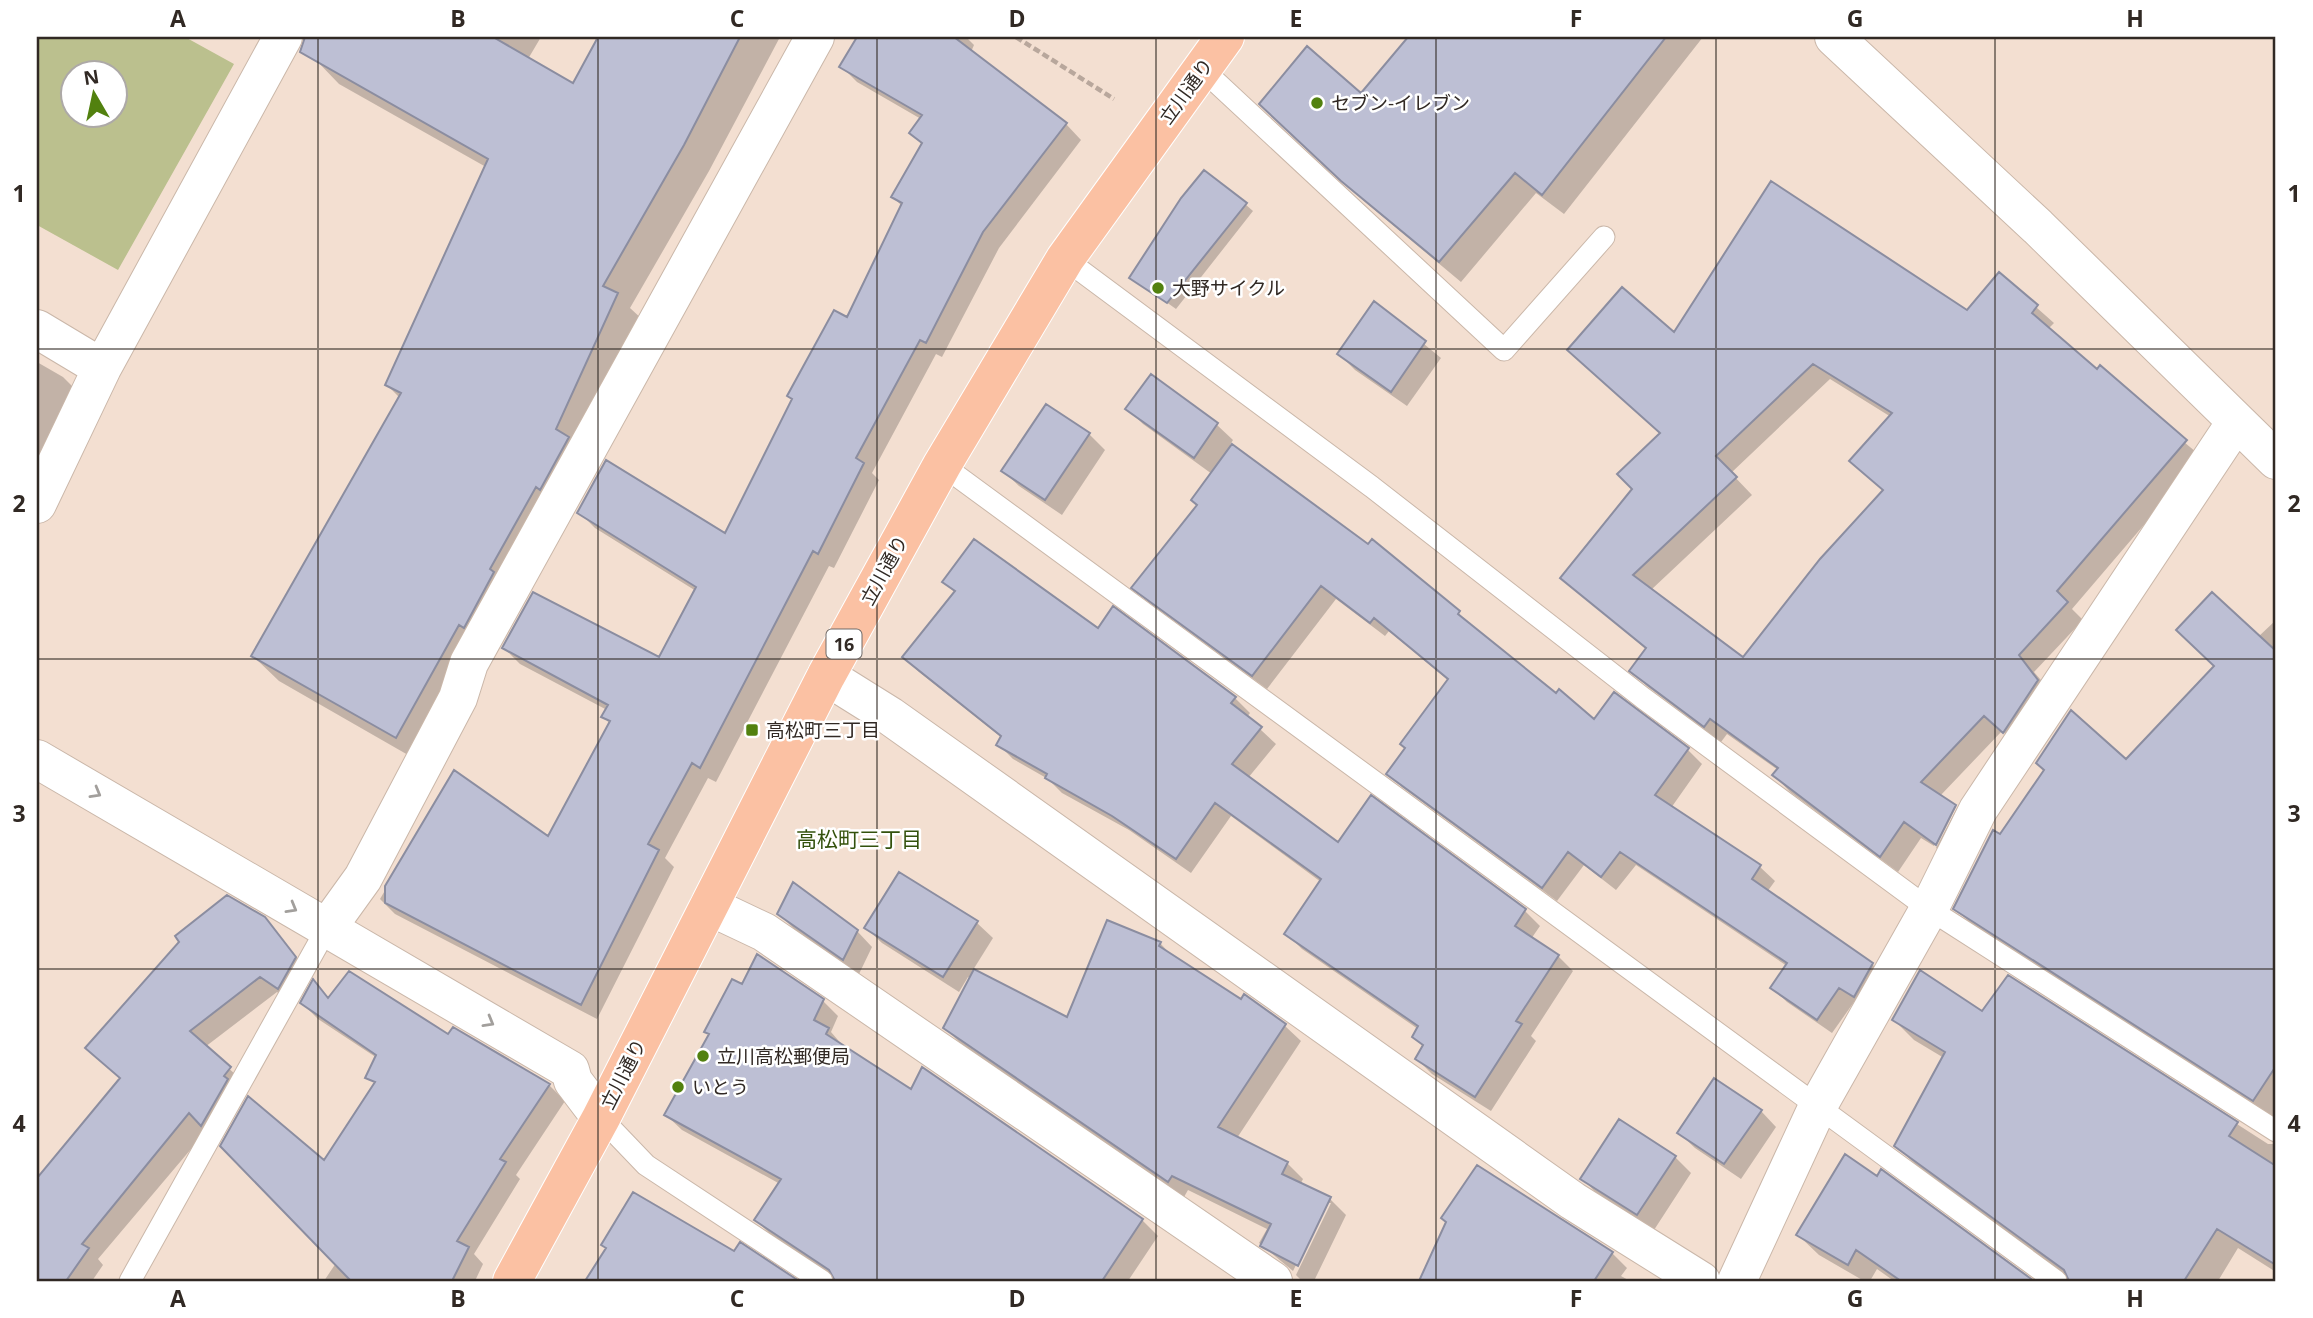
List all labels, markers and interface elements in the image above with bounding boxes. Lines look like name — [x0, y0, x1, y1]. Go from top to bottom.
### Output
text: A — [170, 2, 186, 34]
text: B — [450, 2, 466, 34]
text: C — [730, 2, 744, 34]
text: D — [1008, 2, 1026, 34]
text: E — [1290, 2, 1302, 34]
text: F — [1570, 2, 1582, 34]
text: G — [1847, 2, 1863, 34]
text: H — [2126, 2, 2144, 34]
street label: 立川通り — [1153, 53, 1219, 129]
north arrow — [60, 60, 130, 130]
text: N — [82, 63, 101, 91]
place label: セブン-イレブン — [1331, 90, 1470, 116]
marker: セブン-イレブン — [1309, 95, 1325, 111]
text: 1 — [12, 177, 26, 209]
text: 1 — [2287, 177, 2301, 209]
place label: 大野サイクル — [1172, 275, 1285, 301]
marker: 大野サイクル — [1150, 280, 1166, 296]
text: 2 — [12, 487, 26, 519]
text: 2 — [2287, 487, 2301, 519]
street label: 立川通り — [854, 530, 914, 610]
road number: 16 — [826, 630, 862, 658]
place label: 高松町三丁目 — [766, 717, 880, 743]
marker: 高松町三丁目 — [744, 722, 760, 738]
one-way arrow — [88, 785, 101, 798]
text: 3 — [12, 797, 26, 829]
text: 3 — [2287, 797, 2301, 829]
district label: 高松町三丁目 — [796, 825, 922, 853]
one-way arrow — [285, 900, 297, 913]
one-way arrow — [481, 1014, 494, 1027]
street label: 立川通り — [594, 1034, 652, 1114]
place label: 立川高松郵便局 — [717, 1043, 850, 1069]
marker: 立川高松郵便局 — [695, 1048, 711, 1064]
place label: いとう — [692, 1074, 749, 1100]
marker: いとう — [670, 1079, 686, 1095]
text: 4 — [12, 1107, 26, 1139]
text: 4 — [2287, 1107, 2301, 1139]
text: A — [170, 1282, 186, 1314]
text: B — [450, 1282, 466, 1314]
text: C — [730, 1282, 744, 1314]
text: D — [1008, 1282, 1026, 1314]
text: E — [1290, 1282, 1302, 1314]
text: F — [1570, 1282, 1582, 1314]
text: G — [1847, 1282, 1863, 1314]
text: H — [2126, 1282, 2144, 1314]

